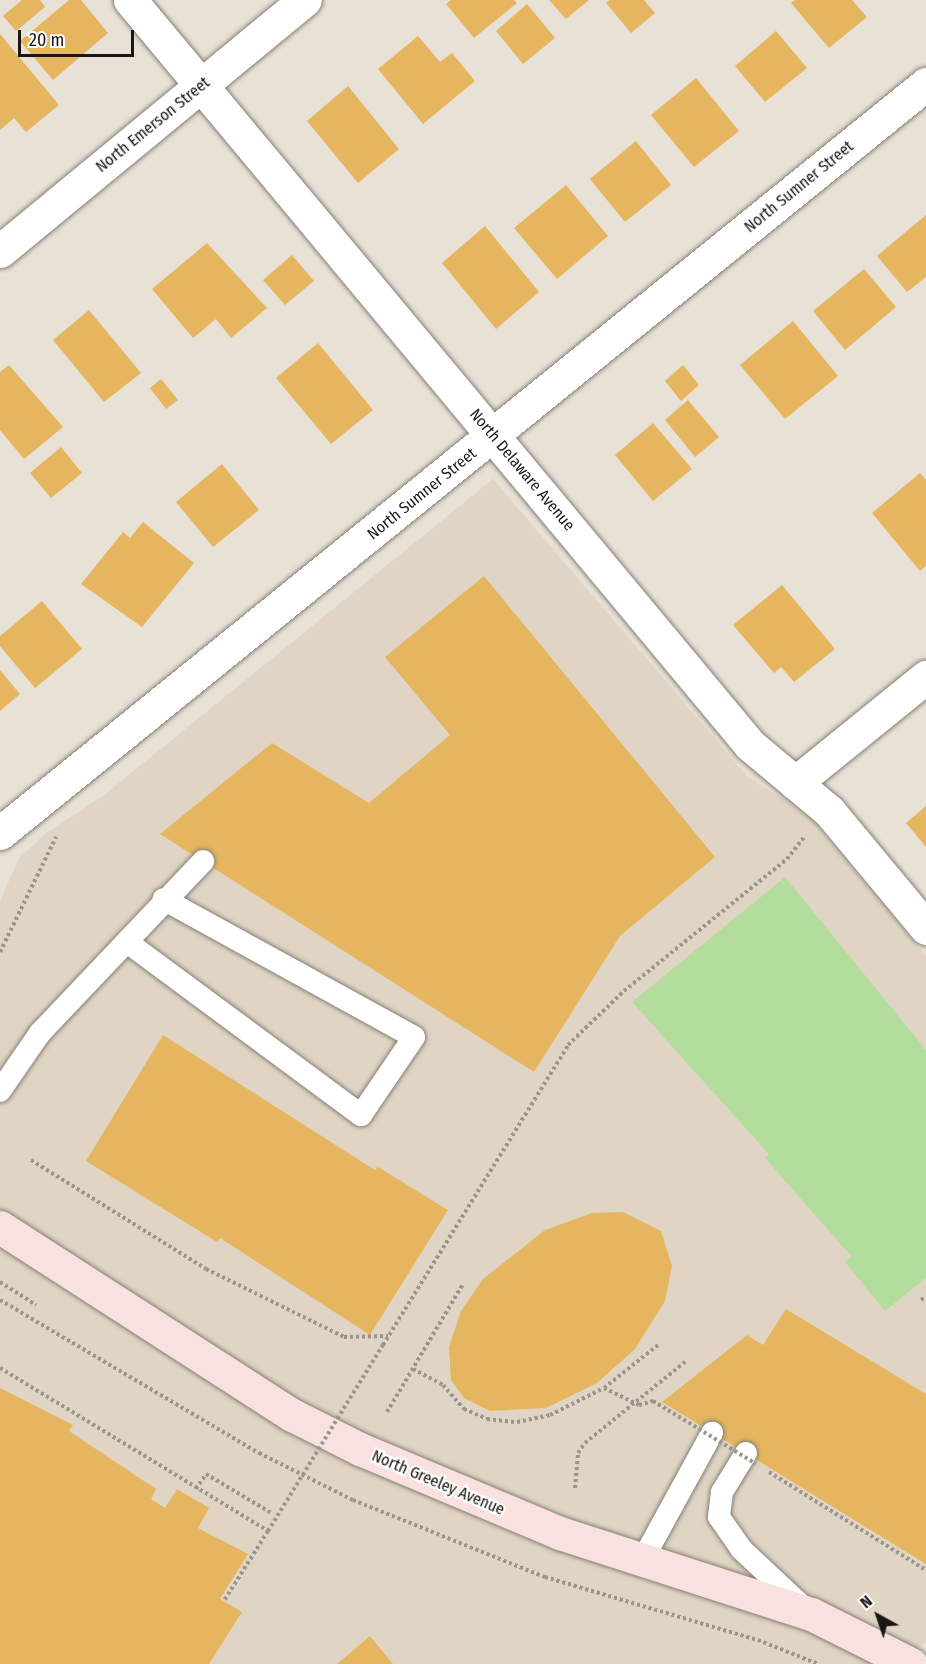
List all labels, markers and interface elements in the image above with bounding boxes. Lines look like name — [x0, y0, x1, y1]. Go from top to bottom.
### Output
scale bar — [21, 18, 136, 56]
text: 20 m — [29, 29, 64, 51]
street label: North Emerson Street — [92, 73, 214, 177]
street label: North Sumner Street — [741, 137, 857, 237]
street label: North Delaware Avenue — [465, 405, 579, 535]
street label: North Sumner Street — [364, 444, 480, 544]
street label: North Greeley Avenue — [369, 1446, 507, 1520]
north arrow — [848, 1586, 908, 1646]
text: N — [856, 1591, 876, 1612]

